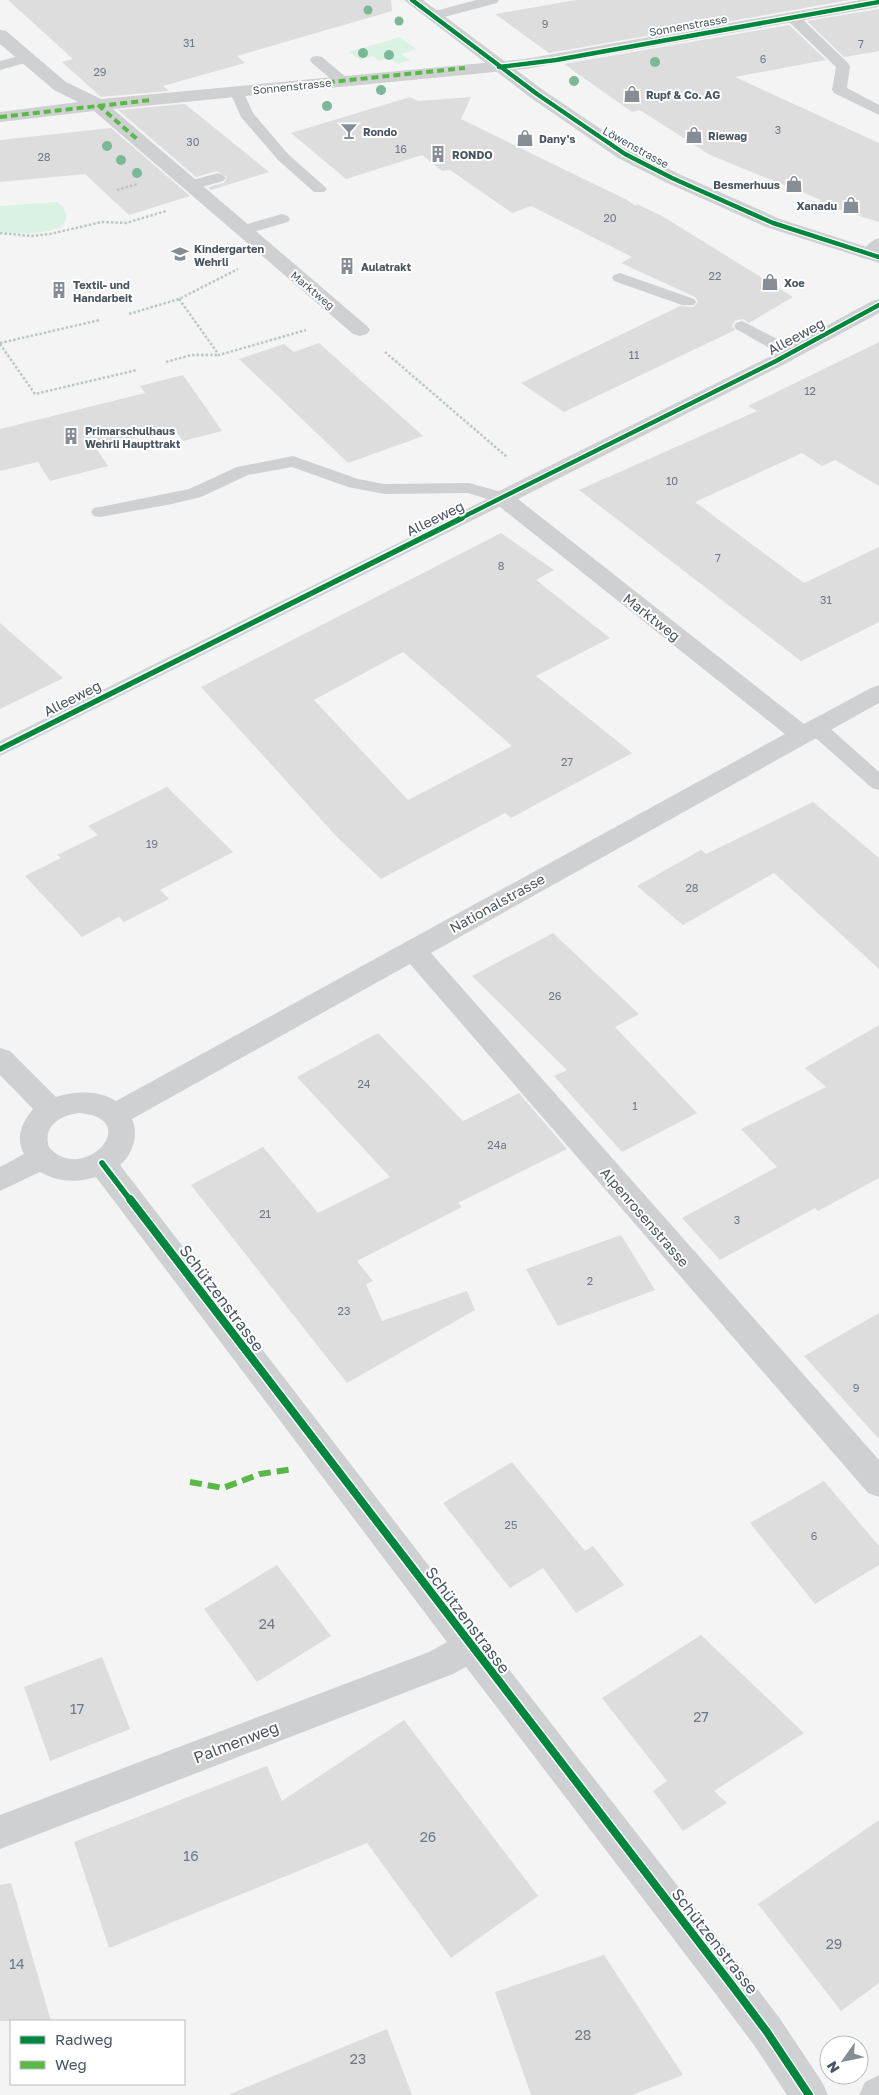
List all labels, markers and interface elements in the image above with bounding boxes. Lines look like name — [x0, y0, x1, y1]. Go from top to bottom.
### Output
street label: Sonnenstrasse — [648, 12, 728, 38]
house number: 9 — [542, 17, 548, 30]
house number: 31 — [183, 36, 195, 49]
house number: 7 — [858, 37, 864, 50]
house number: 6 — [760, 52, 767, 65]
house number: 29 — [93, 65, 107, 78]
street label: Sonnenstrasse — [252, 75, 332, 97]
shop icon: Rupf & Co. AG — [622, 84, 642, 104]
place label: Rupf & Co. AG — [646, 88, 720, 101]
bar icon: Rondo — [339, 121, 359, 141]
house number: 3 — [775, 123, 781, 136]
street label: Löwenstrasse — [601, 124, 671, 170]
place label: Rondo — [363, 125, 397, 138]
shop icon: Riewag — [684, 125, 704, 145]
shop icon: Dany's — [515, 128, 535, 148]
place label: Riewag — [708, 129, 747, 142]
place label: Dany's — [539, 132, 576, 145]
house number: 30 — [186, 135, 200, 148]
house number: 16 — [395, 142, 407, 155]
building icon: RONDO — [428, 144, 448, 164]
place label: RONDO — [452, 148, 493, 161]
house number: 28 — [37, 150, 51, 163]
shop icon: Besmerhuus — [784, 174, 804, 194]
place label: Besmerhuus — [713, 178, 780, 191]
shop icon: Xanadu — [841, 195, 861, 215]
place label: Xanadu — [796, 199, 837, 212]
house number: 20 — [603, 211, 617, 224]
place label: Kindergarten Wehrli — [194, 242, 265, 268]
school or university icon: Kindergarten Wehrli — [170, 244, 190, 264]
building icon: Aulatrakt — [337, 256, 357, 276]
place label: Aulatrakt — [361, 260, 412, 273]
street label: Marktweg — [289, 268, 337, 312]
house number: 22 — [709, 269, 721, 282]
shop icon: Xoe — [760, 272, 780, 292]
place label: Xoe — [784, 276, 805, 289]
place label: Textil- und Handarbeit — [73, 278, 133, 304]
building icon: Textil- und Handarbeit — [49, 280, 69, 300]
street label: Alleeweg — [765, 314, 827, 358]
house number: 11 — [629, 348, 639, 361]
house number: 12 — [804, 384, 816, 397]
place label: Primarschulhaus Wehrli Haupttrakt — [85, 424, 181, 450]
building icon: Primarschulhaus Wehrli Haupttrakt — [61, 426, 81, 446]
house number: 10 — [666, 474, 678, 487]
street label: Alleeweg — [403, 497, 467, 539]
house number: 7 — [715, 551, 721, 564]
house number: 8 — [498, 559, 505, 572]
street label: Marktweg — [620, 590, 684, 644]
house number: 31 — [820, 593, 832, 606]
street label: Alleeweg — [41, 676, 103, 720]
house number: 27 — [561, 755, 573, 768]
house number: 19 — [146, 837, 158, 850]
street label: Nationalstrasse — [446, 870, 548, 936]
house number: 28 — [685, 881, 699, 894]
house number: 26 — [548, 989, 562, 1002]
house number: 24 — [357, 1077, 371, 1090]
house number: 1 — [632, 1099, 638, 1112]
house number: 24a — [487, 1138, 507, 1151]
street label: Alpenrosenstrasse — [597, 1164, 693, 1270]
house number: 21 — [259, 1207, 271, 1220]
house number: 3 — [734, 1213, 740, 1226]
street label: Schützenstrasse — [175, 1241, 269, 1355]
house number: 2 — [587, 1274, 593, 1287]
house number: 23 — [338, 1304, 350, 1317]
house number: 9 — [853, 1381, 859, 1394]
house number: 25 — [505, 1518, 517, 1531]
house number: 6 — [811, 1529, 818, 1542]
street label: Schützenstrasse — [421, 1563, 515, 1677]
house number: 24 — [259, 1615, 275, 1632]
house number: 17 — [70, 1700, 84, 1717]
house number: 27 — [693, 1708, 709, 1725]
street label: Palmenweg — [191, 1717, 281, 1767]
house number: 26 — [420, 1828, 436, 1845]
house number: 16 — [183, 1847, 199, 1864]
street label: Schützenstrasse — [667, 1884, 763, 1998]
house number: 29 — [826, 1935, 842, 1952]
house number: 14 — [9, 1955, 25, 1972]
legend — [10, 2020, 185, 2085]
house number: 28 — [575, 2026, 591, 2043]
text: Radweg — [55, 2030, 113, 2048]
north arrow — [819, 2035, 869, 2085]
house number: 23 — [350, 2050, 366, 2067]
text: Weg — [55, 2055, 87, 2073]
text: N — [823, 2058, 843, 2076]

